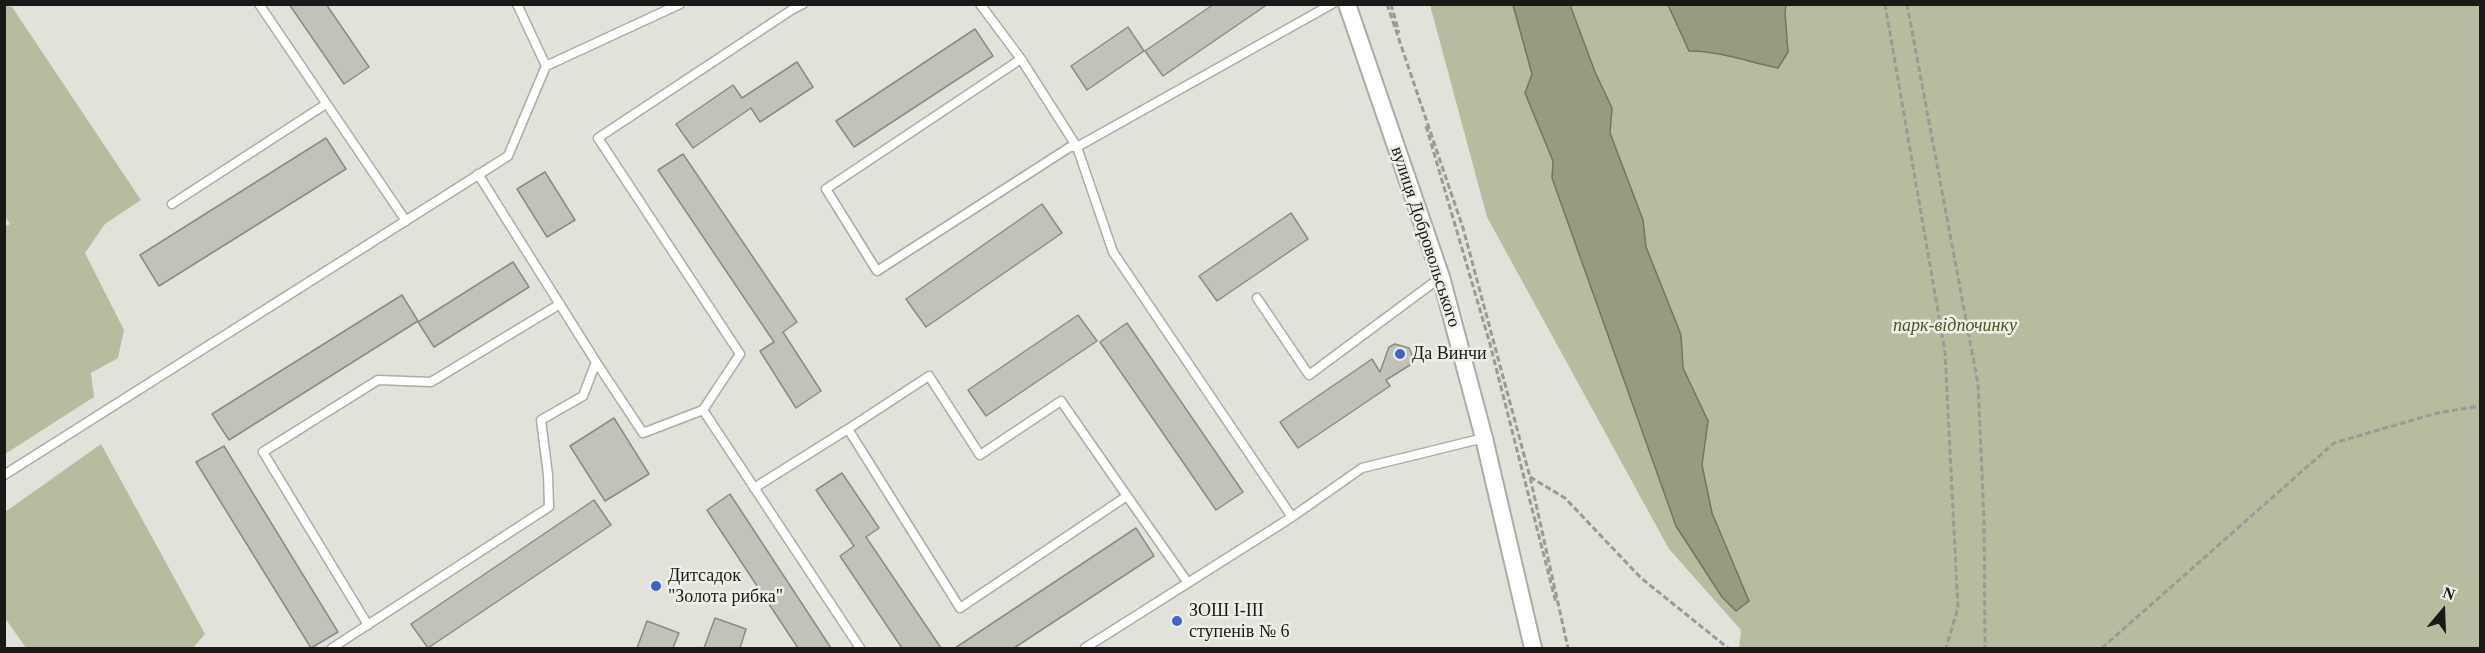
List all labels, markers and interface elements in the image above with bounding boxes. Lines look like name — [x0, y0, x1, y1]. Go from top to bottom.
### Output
street label: вулиця Добровольського — [1386, 144, 1464, 330]
park label: парк-відпочинку — [1893, 315, 2017, 337]
place label: Да Винчи — [1412, 343, 1487, 365]
marker: Да Винчи — [1393, 347, 1407, 361]
place label: Дитсадок "Золота рибка" — [668, 565, 783, 608]
marker: Дитсадок "Золота рибка" — [649, 579, 663, 593]
north arrow — [2413, 581, 2473, 641]
text: N — [2441, 584, 2457, 603]
place label: ЗОШ І-ІІІ ступенів № 6 — [1189, 600, 1290, 642]
marker: ЗОШ І-ІІІ ступенів № 6 — [1170, 614, 1184, 628]

